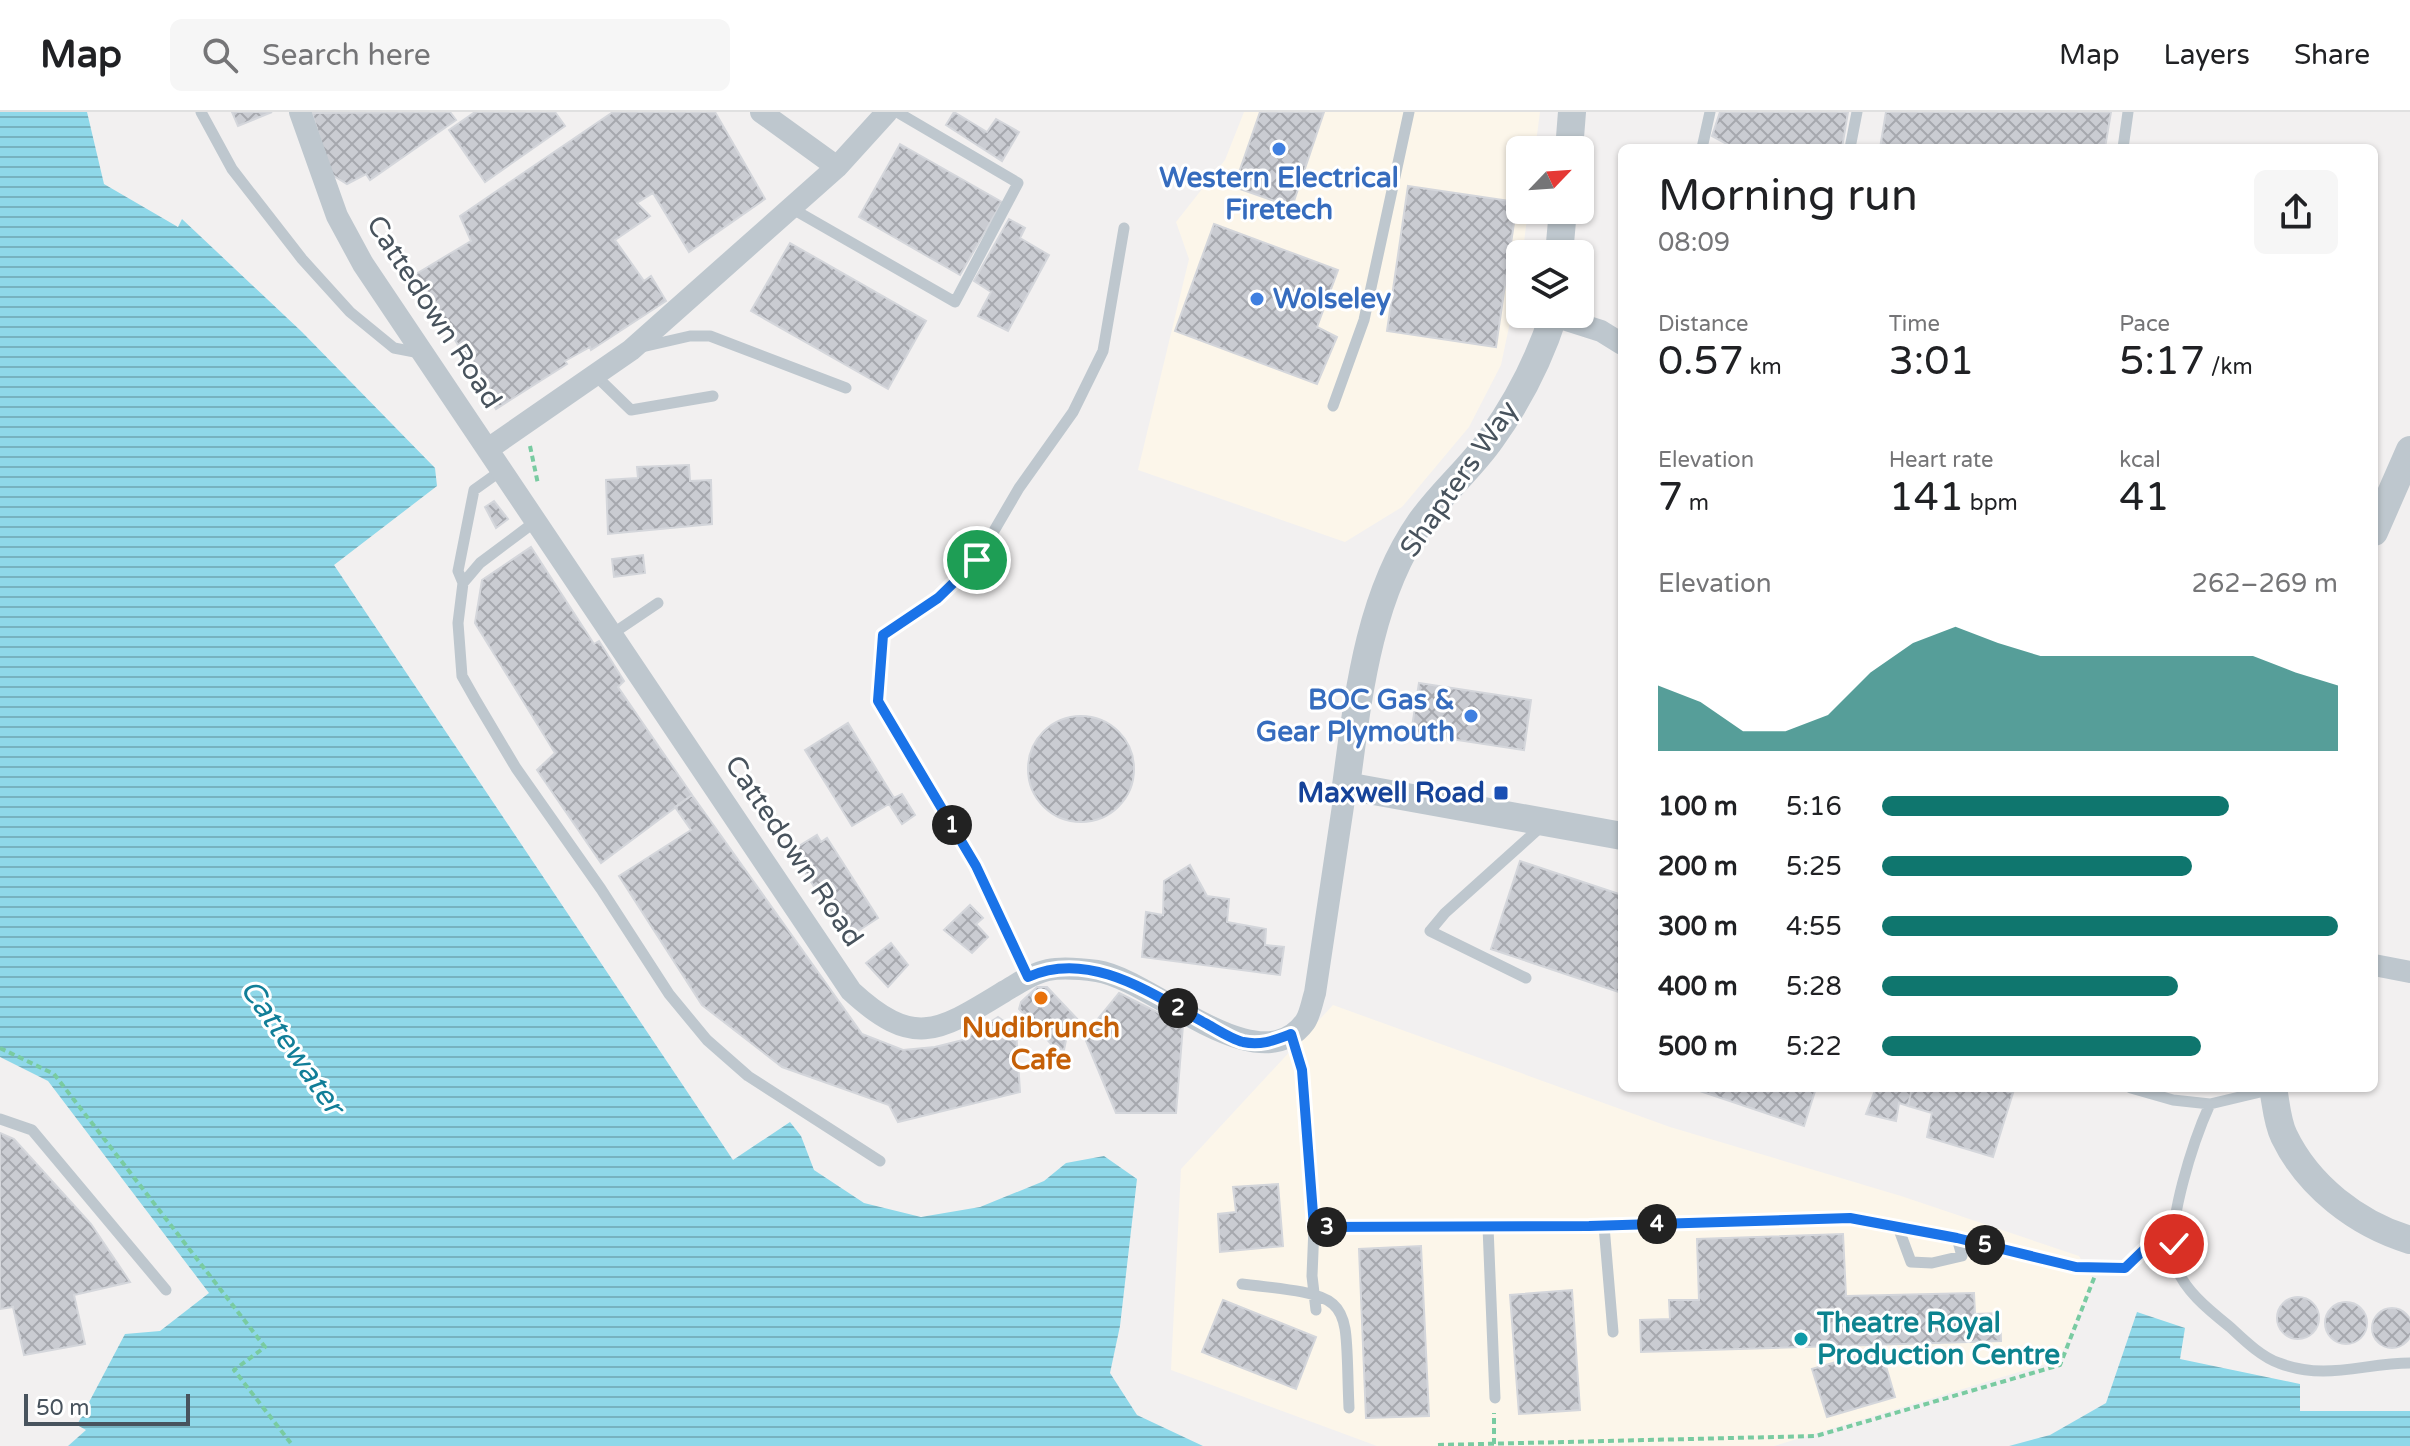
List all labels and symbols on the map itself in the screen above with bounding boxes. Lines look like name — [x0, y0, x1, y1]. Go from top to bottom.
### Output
north arrow — [1506, 136, 1594, 224]
marker: Western Electrical Firetech — [1270, 140, 1288, 158]
place label: Western Electrical Firetech — [1159, 161, 1399, 227]
street label: Cattedown Road — [359, 209, 509, 415]
place label: Wolseley — [1273, 282, 1391, 316]
marker: Wolseley — [1248, 290, 1266, 308]
street label: Shapters Way — [1393, 394, 1525, 564]
pin — [943, 526, 1011, 594]
place label: BOC Gas & Gear Plymouth — [1256, 683, 1455, 749]
marker: BOC Gas & Gear Plymouth — [1462, 707, 1480, 725]
street label: Cattedown Road — [717, 749, 871, 953]
place label: Maxwell Road — [1297, 776, 1485, 810]
marker: Maxwell Road — [1492, 784, 1510, 802]
pin: 1 — [932, 805, 972, 845]
water label: Cattewater — [232, 972, 354, 1125]
pin: 2 — [1158, 988, 1198, 1028]
marker: Nudibrunch Cafe — [1032, 989, 1050, 1007]
place label: Nudibrunch Cafe — [962, 1011, 1120, 1077]
pin: 4 — [1637, 1204, 1677, 1244]
pin: 3 — [1307, 1207, 1347, 1247]
pin — [2140, 1210, 2208, 1278]
pin: 5 — [1965, 1225, 2005, 1265]
place label: Theatre Royal Production Centre — [1816, 1306, 2060, 1372]
marker: Theatre Royal Production Centre — [1792, 1330, 1810, 1348]
scale bar — [24, 1390, 190, 1426]

